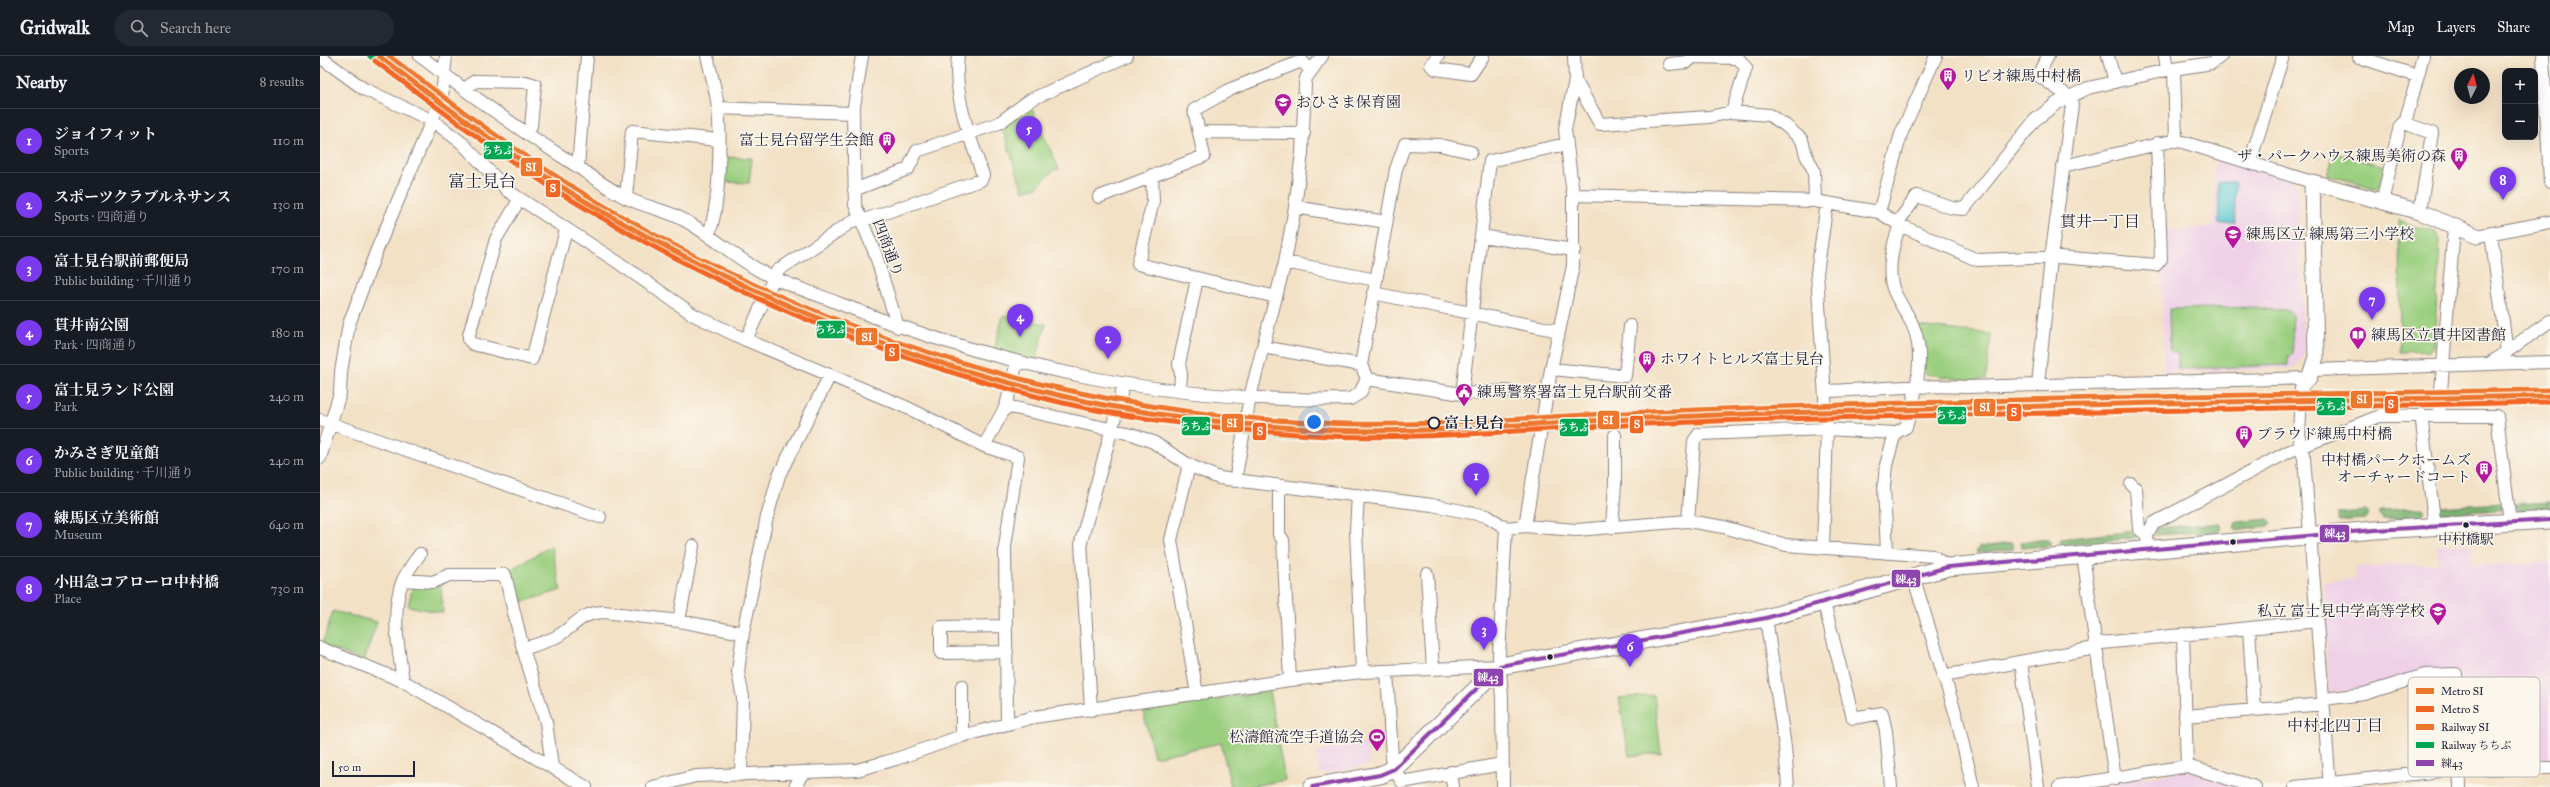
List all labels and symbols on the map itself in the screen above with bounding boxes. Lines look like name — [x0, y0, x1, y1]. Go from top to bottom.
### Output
building icon: リビオ練馬中村橋 — [1938, 66, 1958, 91]
place label: リビオ練馬中村橋 — [1961, 67, 2081, 85]
north arrow — [2454, 68, 2490, 104]
school or university icon: おひさま保育園 — [1273, 92, 1293, 117]
place label: おひさま保育園 — [1296, 93, 1401, 111]
pin: 5 — [1016, 116, 1042, 149]
building icon: 富士見台留学生会館 — [877, 130, 897, 155]
place label: 富士見台留学生会館 — [739, 131, 874, 149]
line badge: ちちぶ — [483, 141, 513, 160]
text: ちちぶ — [482, 144, 515, 157]
building icon: ザ・パークハウス練馬美術の森 — [2449, 146, 2469, 171]
place label: ザ・パークハウス練馬美術の森 — [2237, 147, 2446, 165]
line badge: SI — [520, 157, 543, 177]
text: SI — [525, 161, 537, 174]
pin: 8 — [2490, 167, 2516, 200]
district label: 富士見台 — [448, 171, 516, 192]
line badge: S — [545, 179, 561, 198]
text: S — [550, 182, 557, 195]
district label: 貫井一丁目 — [2060, 212, 2140, 231]
street label: 四商通り — [869, 217, 907, 279]
school or university icon: 練馬区立 練馬第三小学校 — [2223, 224, 2243, 249]
place label: 練馬区立 練馬第三小学校 — [2246, 225, 2414, 243]
pin: 7 — [2359, 287, 2385, 320]
pin: 4 — [1007, 304, 1033, 337]
line badge: ちちぶ — [816, 320, 846, 339]
text: ちちぶ — [815, 323, 848, 336]
library icon: 練馬区立貫井図書館 — [2348, 325, 2368, 350]
pin: 2 — [1095, 326, 1121, 359]
place label: 練馬区立貫井図書館 — [2371, 326, 2506, 344]
line badge: SI — [855, 327, 878, 346]
text: SI — [861, 331, 873, 344]
line badge: S — [884, 343, 900, 362]
text: S — [889, 346, 896, 359]
building icon: ホワイトヒルズ富士見台 — [1637, 349, 1657, 374]
place label: ホワイトヒルズ富士見台 — [1660, 350, 1824, 368]
public building icon: 練馬警察署富士見台駅前交番 — [1454, 382, 1474, 407]
place label: 練馬警察署富士見台駅前交番 — [1477, 383, 1672, 401]
line badge: SI — [2350, 390, 2373, 409]
text: SI — [2356, 393, 2368, 406]
line badge: S — [2384, 395, 2399, 414]
line badge: ちちぶ — [2316, 397, 2346, 416]
line badge: SI — [1973, 398, 1996, 417]
text: S — [2388, 398, 2395, 411]
text: ちちぶ — [2315, 400, 2348, 413]
text: SI — [1979, 401, 1991, 414]
line badge: S — [2006, 403, 2022, 422]
line badge: ちちぶ — [1937, 406, 1967, 425]
text: S — [2011, 406, 2018, 419]
text: ちちぶ — [1936, 409, 1969, 422]
line badge: SI — [1597, 410, 1620, 430]
your location — [1304, 412, 1324, 432]
line badge: SI — [1221, 413, 1244, 433]
place label: 富士見台 — [1444, 414, 1504, 432]
text: SI — [1602, 414, 1614, 427]
line badge: S — [1629, 415, 1644, 434]
line badge: ちちぶ — [1181, 416, 1211, 436]
marker: 富士見台 — [1427, 416, 1441, 430]
text: SI — [1226, 417, 1238, 430]
line badge: ちちぶ — [1559, 418, 1589, 437]
text: S — [1634, 418, 1641, 431]
text: ちちぶ — [1180, 420, 1213, 433]
text: ちちぶ — [1558, 421, 1591, 434]
line badge: S — [1252, 422, 1267, 441]
building icon: プラウド練馬中村橋 — [2234, 424, 2254, 449]
text: S — [1257, 425, 1264, 438]
place label: プラウド練馬中村橋 — [2257, 425, 2392, 443]
place label: 中村橋パークホームズ オーチャードコート — [2321, 451, 2471, 486]
building icon: 中村橋パークホームズ オーチャードコート — [2474, 459, 2494, 484]
pin: 1 — [1463, 463, 1489, 496]
marker: 中村橋駅 — [2461, 520, 2471, 530]
line badge: 練43 — [2319, 524, 2350, 543]
text: 練43 — [2324, 527, 2346, 541]
place label: 中村橋駅 — [2438, 531, 2494, 548]
unlabelled marker — [2228, 537, 2238, 547]
line badge: 練43 — [1891, 569, 1921, 588]
text: 練43 — [1895, 573, 1917, 587]
school or university icon: 私立 富士見中学高等学校 — [2428, 601, 2448, 626]
place label: 私立 富士見中学高等学校 — [2257, 602, 2425, 620]
pin: 3 — [1471, 617, 1497, 650]
pin: 6 — [1617, 634, 1643, 667]
unlabelled marker — [1545, 652, 1555, 662]
line badge: 練43 — [1473, 668, 1504, 687]
text: 練43 — [1477, 671, 1499, 685]
legend — [2408, 677, 2540, 777]
text: Metro SI — [2441, 685, 2484, 698]
text: Metro S — [2441, 703, 2479, 716]
district label: 中村北四丁目 — [2287, 716, 2383, 735]
text: Railway SI — [2441, 721, 2490, 734]
sports icon: 松濤館流空手道協会 — [1367, 727, 1387, 752]
place label: 松濤館流空手道協会 — [1229, 728, 1364, 746]
text: Railway ちちぶ — [2441, 739, 2511, 752]
text: 練43 — [2441, 757, 2463, 770]
scale bar — [332, 759, 415, 778]

